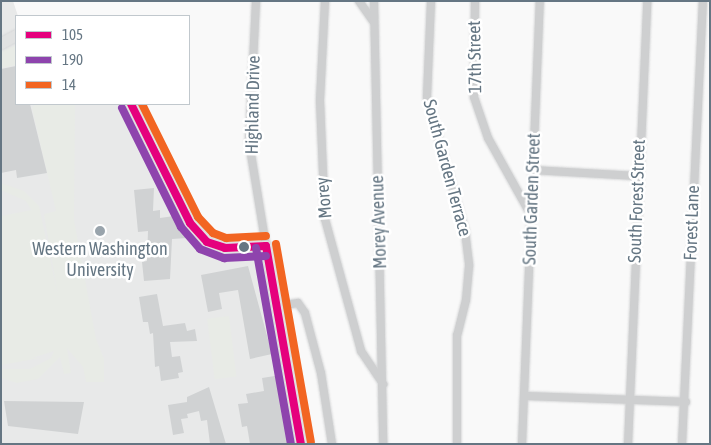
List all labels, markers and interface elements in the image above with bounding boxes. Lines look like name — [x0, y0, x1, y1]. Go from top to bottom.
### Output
legend — [15, 15, 190, 105]
street label: 17th Street — [464, 20, 486, 94]
text: 105 — [62, 26, 83, 43]
text: 190 — [62, 51, 83, 68]
street label: Highland Drive — [241, 55, 265, 155]
text: 14 — [62, 76, 76, 93]
street label: South Garden Terrace — [418, 97, 476, 239]
street label: South Garden Street — [519, 133, 545, 265]
street label: South Forest Street — [624, 139, 650, 263]
street label: Morey Avenue — [367, 175, 391, 269]
street label: Morey — [311, 177, 337, 219]
street label: Forest Lane — [680, 185, 704, 261]
marker: Western Washington University — [94, 225, 106, 237]
place label: Western Washington University — [32, 239, 168, 282]
unlabelled marker — [239, 242, 249, 252]

